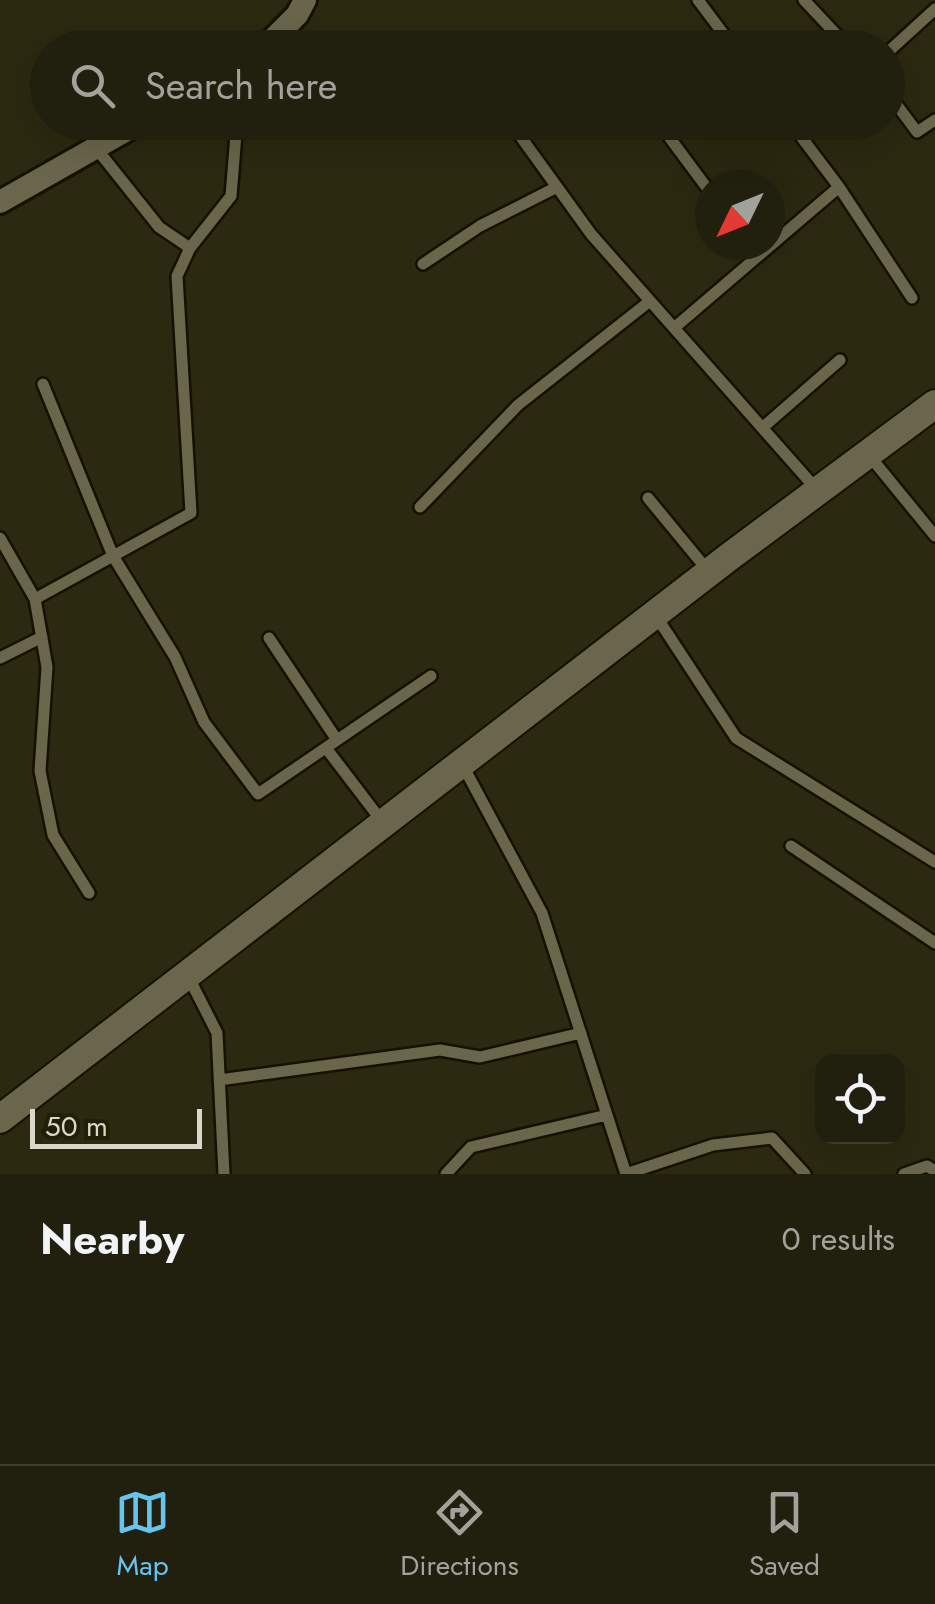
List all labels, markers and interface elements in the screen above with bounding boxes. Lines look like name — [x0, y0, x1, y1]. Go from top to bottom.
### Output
search box — [30, 30, 905, 140]
icon: search — [65, 58, 120, 113]
text: Search here — [145, 58, 337, 113]
north arrow — [695, 170, 785, 260]
map controls — [815, 1054, 905, 1144]
button: locate — [815, 1054, 905, 1144]
scale bar — [30, 1104, 202, 1148]
text: 50 m — [45, 1106, 108, 1147]
text: Nearby — [40, 1209, 184, 1270]
text: 0 results — [782, 1216, 895, 1262]
tab: Map — [115, 1485, 170, 1586]
tab: Directions — [400, 1485, 519, 1586]
tab: Saved — [749, 1485, 820, 1586]

